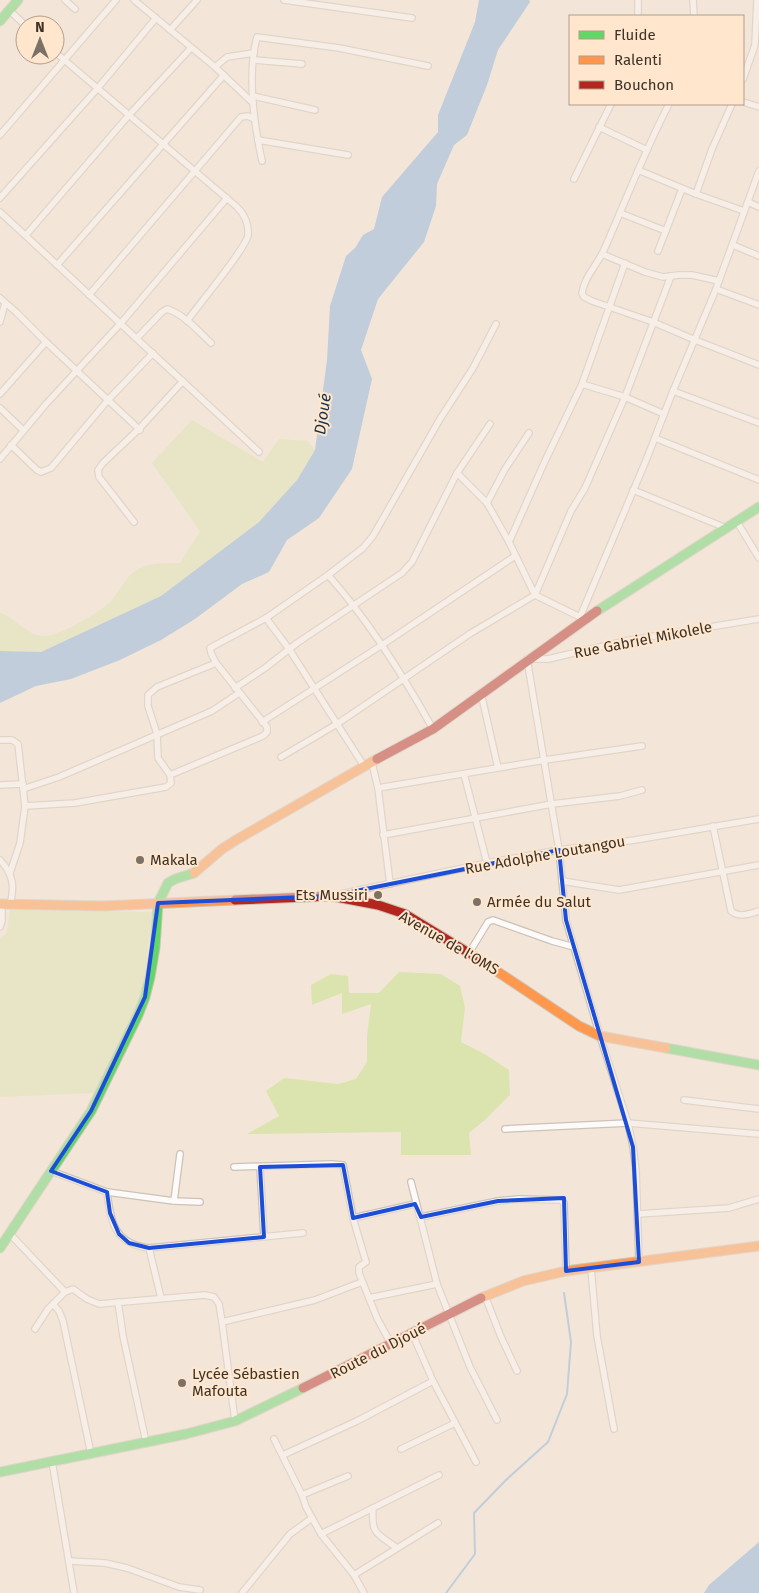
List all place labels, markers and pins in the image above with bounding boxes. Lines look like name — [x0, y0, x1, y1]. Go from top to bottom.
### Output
place label: Makala — [150, 851, 198, 869]
marker: Makala — [134, 854, 146, 866]
place label: Ets Mussiri — [295, 886, 368, 904]
marker: Ets Mussiri — [372, 889, 384, 901]
place label: Armée du Salut — [487, 893, 592, 911]
marker: Armée du Salut — [471, 896, 483, 908]
place label: Lycée Sébastien Mafouta — [192, 1365, 300, 1400]
marker: Lycée Sébastien Mafouta — [176, 1377, 188, 1389]

